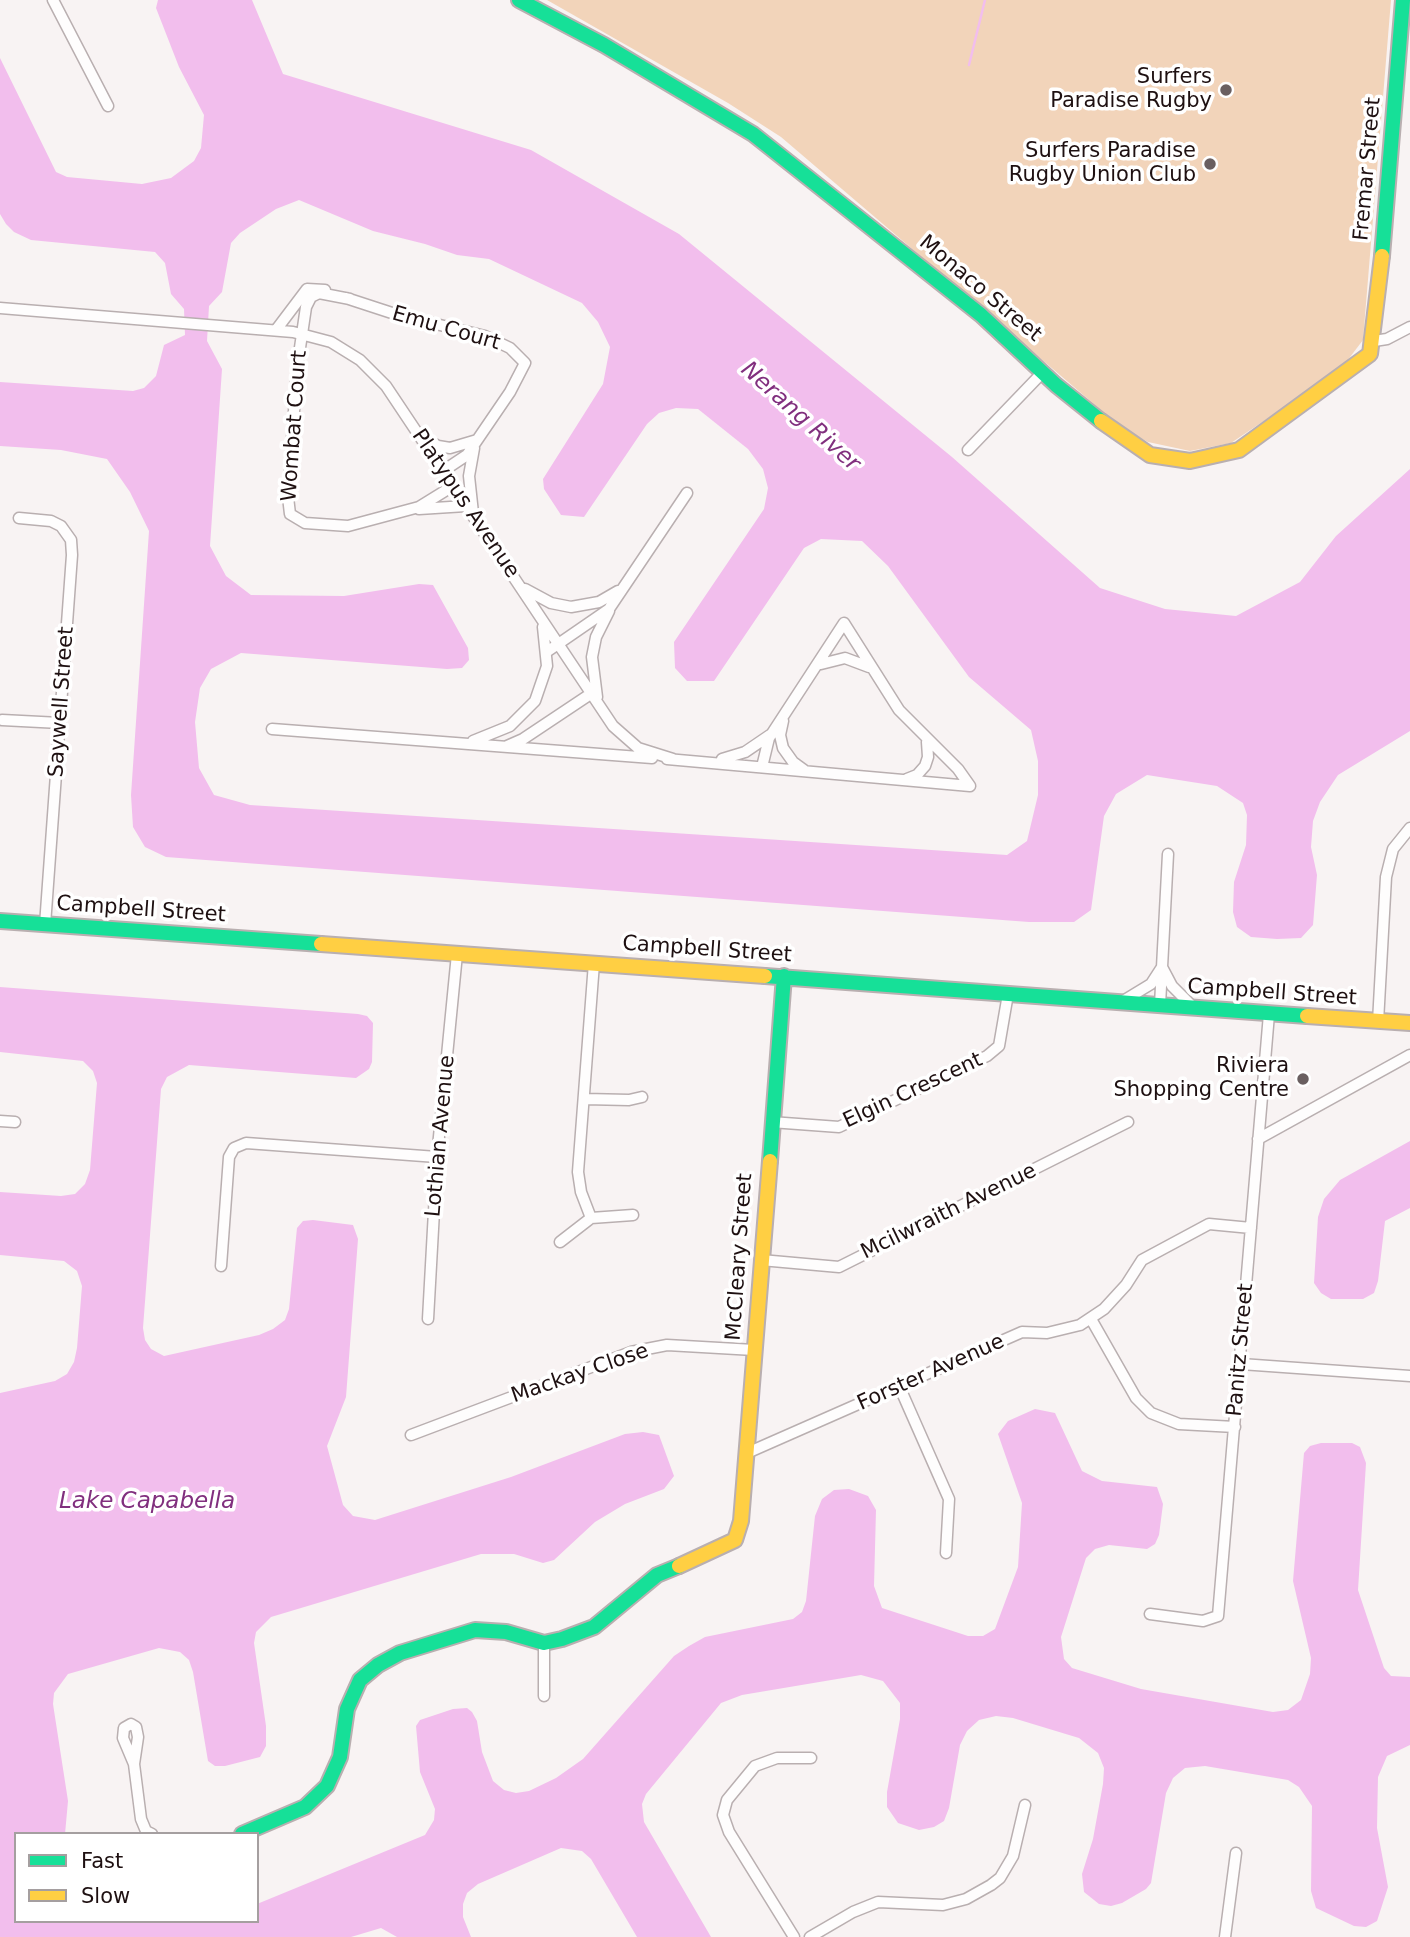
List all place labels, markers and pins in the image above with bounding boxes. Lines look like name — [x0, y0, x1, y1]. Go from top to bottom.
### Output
place label: Surfers Paradise Rugby — [1050, 65, 1212, 115]
marker: Surfers Paradise Rugby — [1218, 82, 1234, 98]
place label: Surfers Paradise Rugby Union Club — [1009, 139, 1196, 189]
marker: Surfers Paradise Rugby Union Club — [1202, 156, 1218, 172]
place label: Riviera Shopping Centre — [1113, 1054, 1289, 1104]
marker: Riviera Shopping Centre — [1295, 1071, 1311, 1087]

